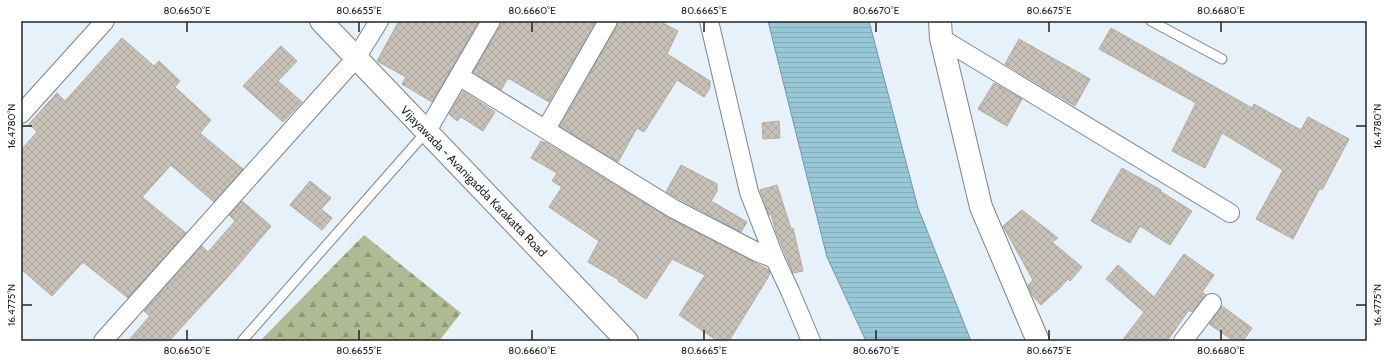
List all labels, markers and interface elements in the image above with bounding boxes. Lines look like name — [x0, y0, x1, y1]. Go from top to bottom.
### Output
text: 80.6650°E — [163, 4, 211, 17]
text: 80.6655°E — [336, 4, 382, 17]
text: 80.6660°E — [508, 4, 556, 17]
text: 80.6665°E — [681, 4, 727, 17]
text: 80.6670°E — [853, 4, 900, 17]
text: 80.6675°E — [1026, 4, 1072, 17]
text: 80.6680°E — [1197, 4, 1245, 17]
street label: Vijayawada - Avanigadda Karakatta Road — [398, 102, 550, 260]
text: 16.4780°N — [5, 104, 18, 148]
text: 16.4780°N — [1371, 104, 1384, 148]
text: 16.4775°N — [5, 284, 18, 326]
text: 16.4775°N — [1371, 284, 1384, 326]
text: 80.6650°E — [163, 344, 211, 357]
text: 80.6655°E — [336, 344, 382, 357]
text: 80.6660°E — [508, 344, 556, 357]
text: 80.6665°E — [681, 344, 727, 357]
text: 80.6670°E — [853, 344, 900, 357]
text: 80.6675°E — [1026, 344, 1072, 357]
text: 80.6680°E — [1197, 344, 1245, 357]

